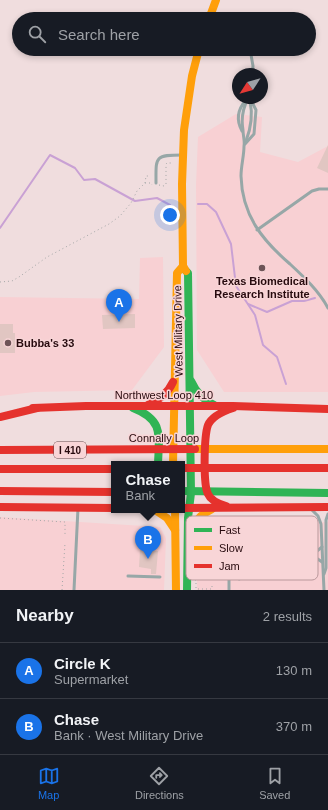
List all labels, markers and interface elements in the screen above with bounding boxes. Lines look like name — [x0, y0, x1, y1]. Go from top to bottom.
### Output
search box — [12, 12, 316, 56]
icon: search — [26, 23, 48, 45]
text: Search here — [58, 26, 140, 43]
north arrow — [232, 68, 268, 104]
your location — [160, 205, 180, 225]
marker: Texas Biomedical Research Institute — [257, 263, 267, 273]
place label: Texas Biomedical Research Institute — [214, 275, 310, 300]
street label: West Military Drive — [171, 285, 185, 377]
pin: A — [106, 289, 132, 322]
place label: Bubba's 33 — [16, 337, 74, 349]
marker: Bubba's 33 — [3, 338, 13, 348]
street label: Northwest Loop 410 — [115, 389, 213, 401]
street label: Connally Loop — [129, 432, 199, 444]
road number: I 410 — [54, 442, 86, 458]
popup — [111, 461, 185, 513]
text: Chase — [125, 471, 171, 488]
text: Bank — [125, 488, 155, 503]
legend — [186, 516, 318, 580]
text: Fast — [219, 524, 240, 536]
pin: B — [135, 526, 161, 559]
text: Slow — [219, 542, 243, 554]
text: Jam — [219, 560, 240, 572]
text: Nearby — [16, 606, 74, 625]
text: 2 results — [263, 609, 312, 624]
text: Circle K — [54, 655, 111, 672]
text: A — [24, 663, 34, 678]
text: 130 m — [276, 663, 312, 678]
text: Supermarket — [54, 672, 128, 687]
text: Chase — [54, 711, 99, 728]
text: B — [24, 719, 34, 734]
text: 370 m — [276, 719, 312, 734]
text: Bank · West Military Drive — [54, 728, 203, 743]
tab: Map — [38, 765, 60, 801]
tab: Directions — [135, 765, 184, 801]
tab: Saved — [259, 765, 290, 801]

